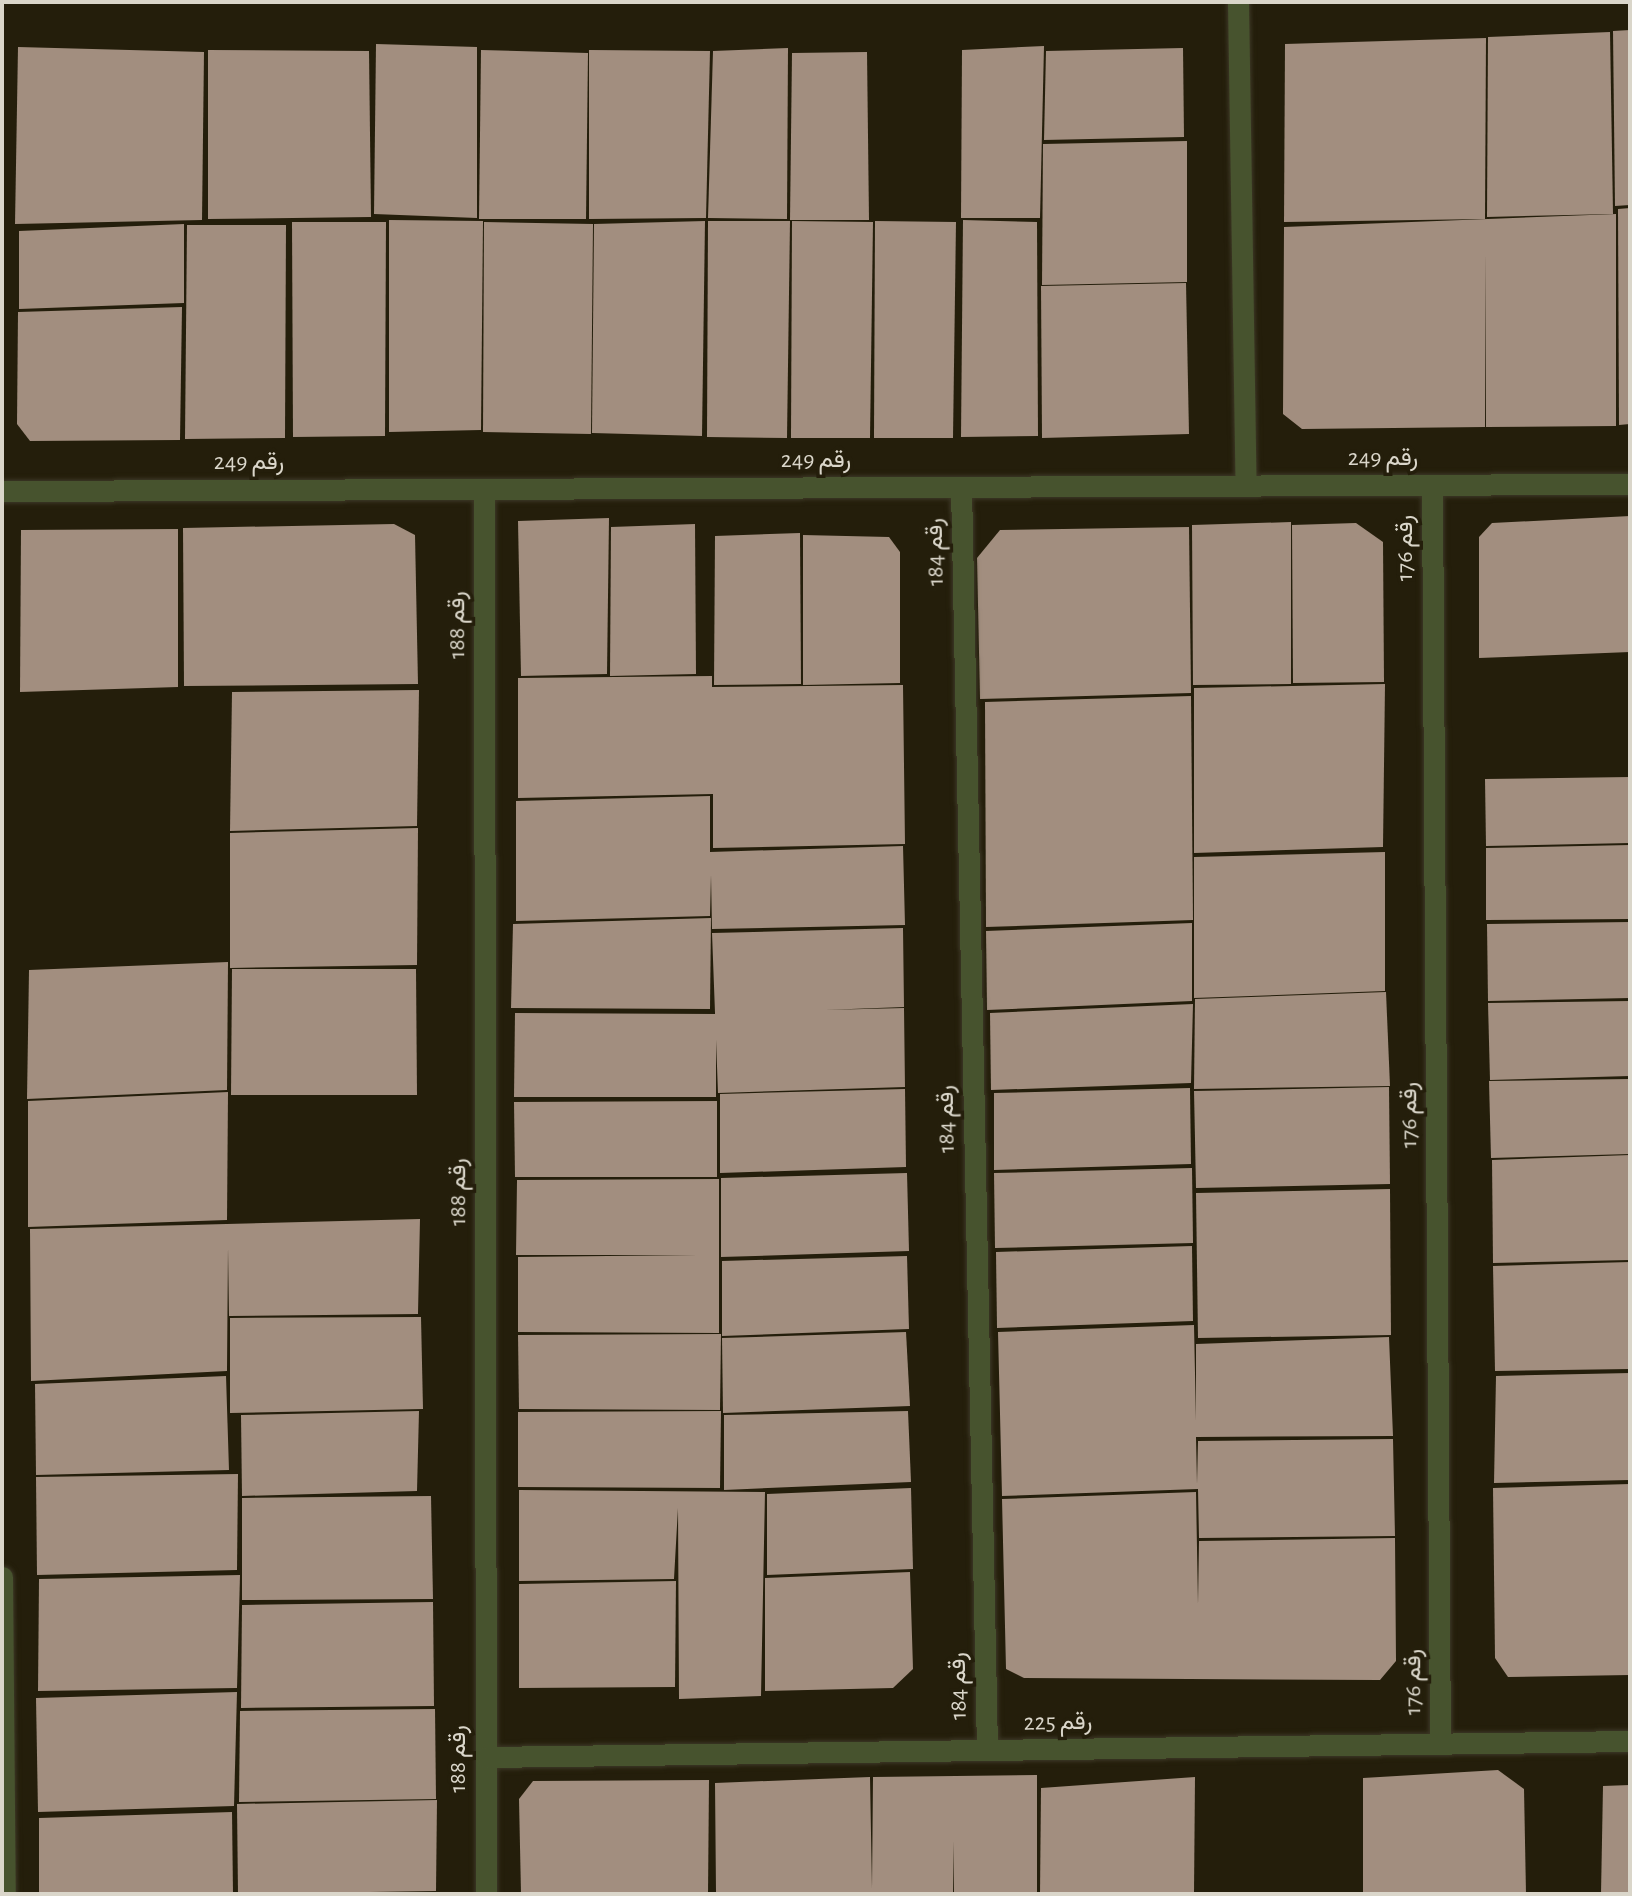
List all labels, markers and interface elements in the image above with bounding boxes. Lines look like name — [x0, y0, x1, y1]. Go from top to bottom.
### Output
street label: رقم 249 — [1348, 445, 1418, 473]
street label: رقم 249 — [781, 447, 851, 475]
street label: رقم 249 — [214, 449, 284, 477]
street label: رقم 176 — [1392, 515, 1420, 581]
street label: رقم 184 — [921, 518, 951, 586]
street label: رقم 188 — [444, 591, 472, 659]
street label: رقم 176 — [1396, 1082, 1424, 1148]
street label: رقم 184 — [932, 1085, 962, 1153]
street label: رقم 188 — [445, 1158, 473, 1226]
street label: رقم 176 — [1400, 1649, 1428, 1715]
street label: رقم 184 — [944, 1652, 974, 1720]
street label: رقم 225 — [1023, 1708, 1093, 1738]
street label: رقم 188 — [445, 1725, 473, 1793]

